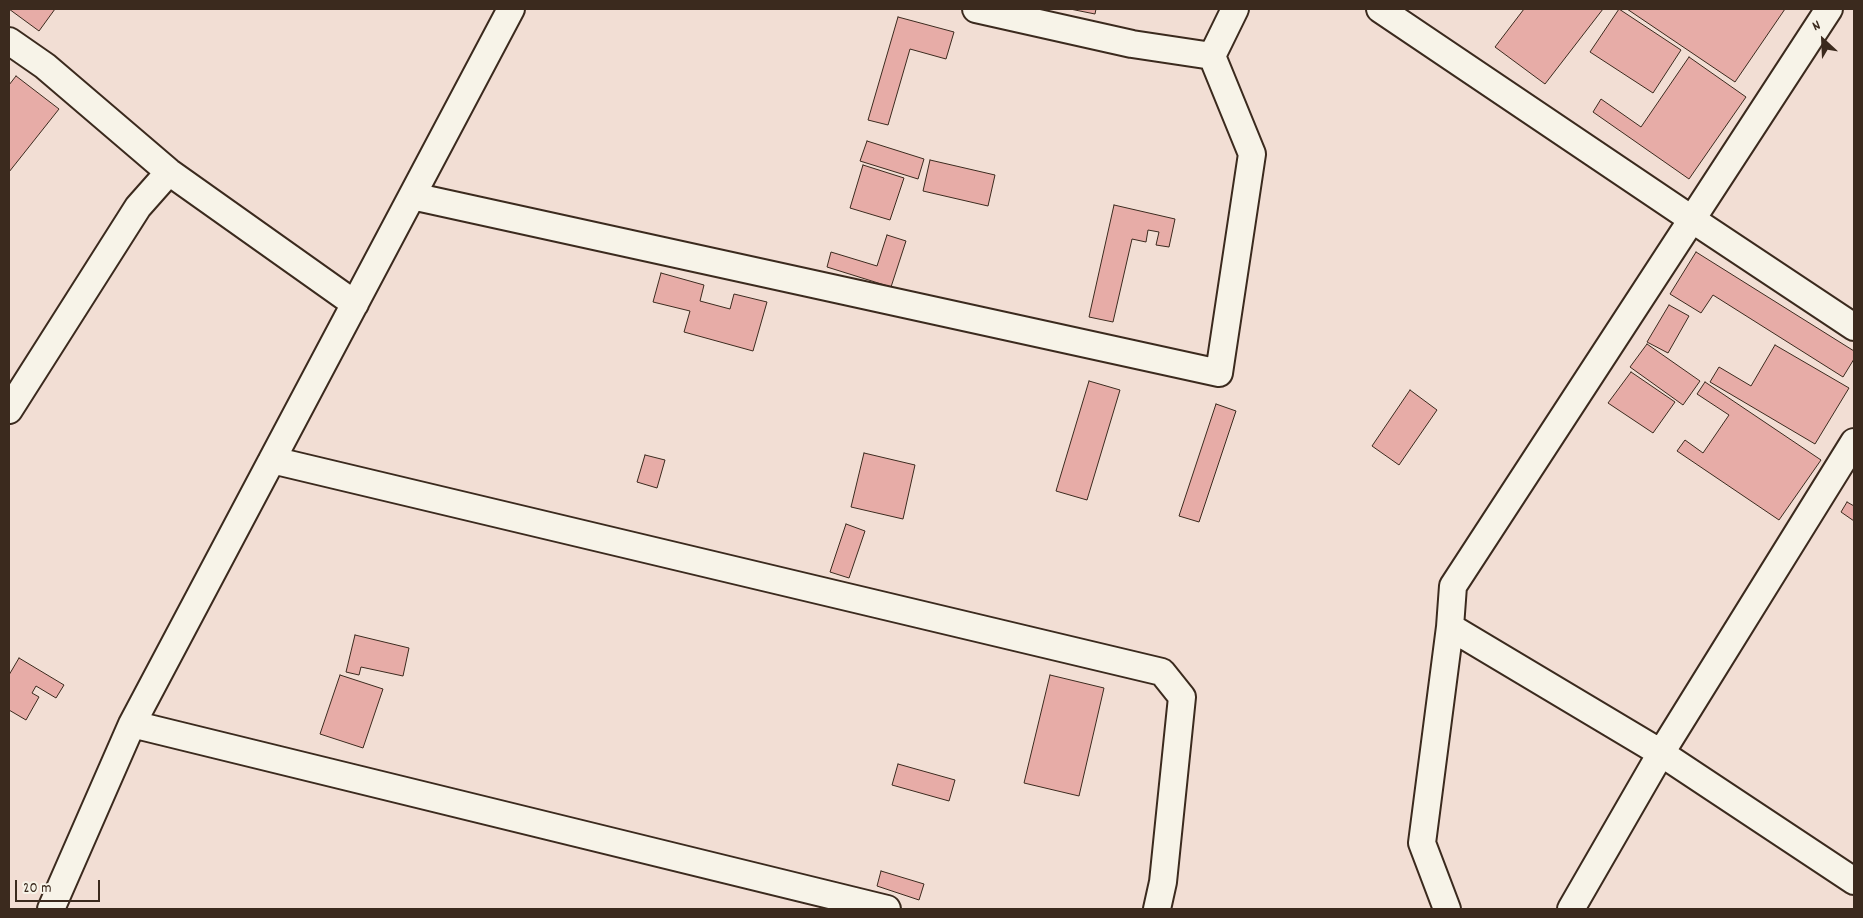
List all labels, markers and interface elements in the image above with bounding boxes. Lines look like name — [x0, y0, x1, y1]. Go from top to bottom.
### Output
north arrow — [1798, 15, 1848, 65]
text: N — [1809, 16, 1824, 37]
scale bar — [18, 870, 102, 902]
text: 20 m — [23, 878, 51, 900]

